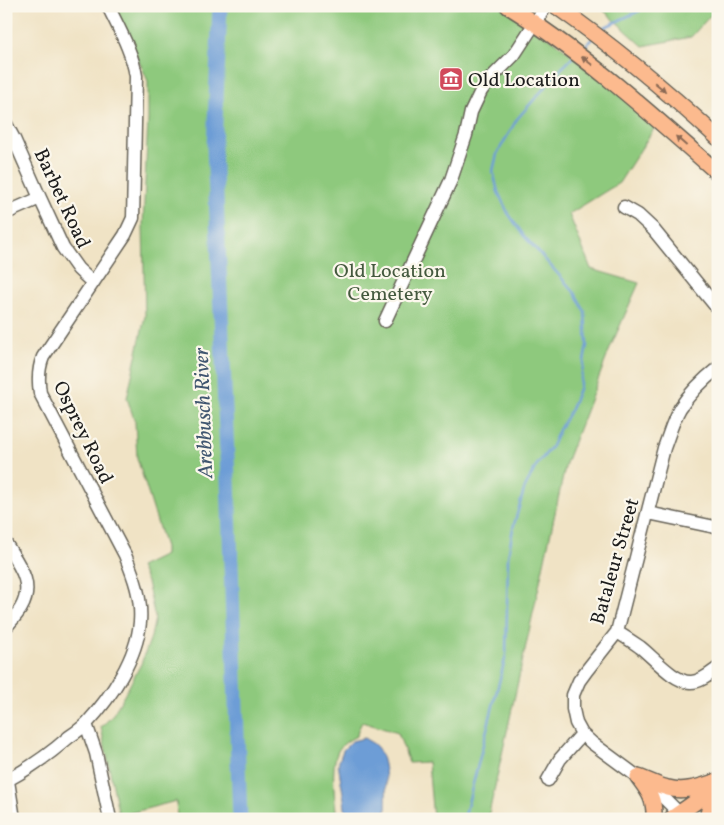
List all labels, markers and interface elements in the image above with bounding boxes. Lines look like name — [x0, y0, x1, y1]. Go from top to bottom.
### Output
one-way arrow — [580, 56, 594, 66]
museum icon: Old Location — [438, 66, 464, 92]
place label: Old Location — [468, 67, 580, 95]
one-way arrow — [653, 82, 666, 93]
one-way arrow — [676, 135, 688, 147]
street label: Barbet Road — [26, 144, 97, 253]
park label: Old Location Cemetery — [334, 258, 446, 309]
water label: Arebbusch River — [188, 347, 221, 480]
street label: Osprey Road — [45, 377, 119, 489]
street label: Bataleur Street — [584, 495, 647, 628]

